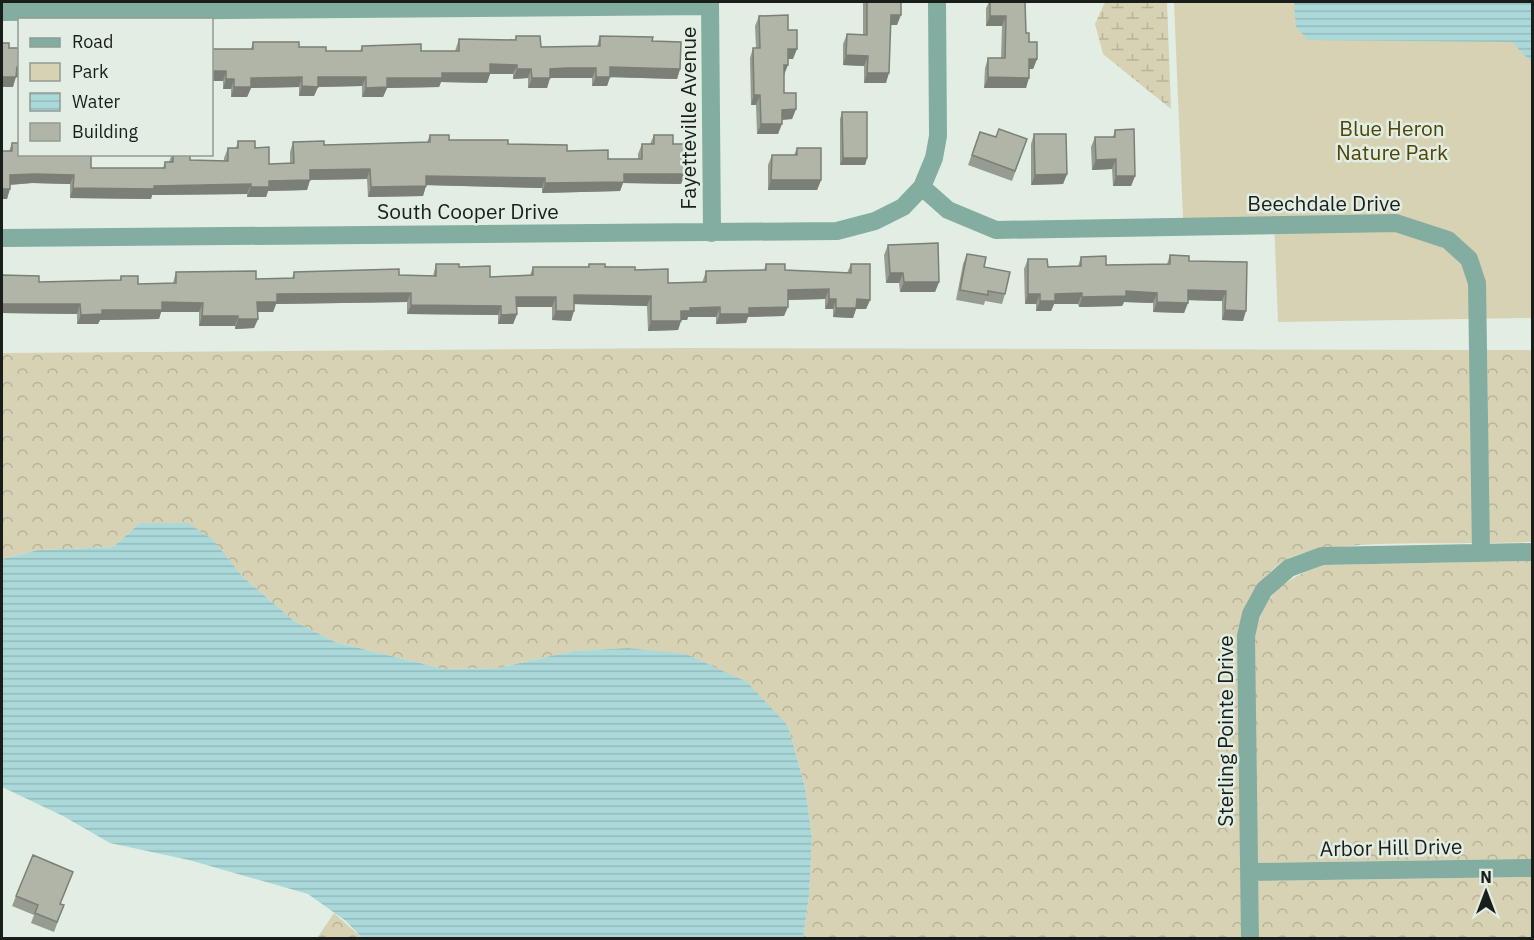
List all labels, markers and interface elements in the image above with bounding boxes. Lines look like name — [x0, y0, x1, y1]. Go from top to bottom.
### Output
legend — [18, 18, 213, 156]
street label: Fayetteville Avenue — [674, 26, 702, 210]
text: Road — [72, 30, 113, 53]
text: Park — [72, 60, 109, 83]
text: Water — [72, 90, 121, 113]
park label: Blue Heron Nature Park — [1336, 114, 1448, 166]
text: Building — [72, 120, 139, 143]
street label: Beechdale Drive — [1247, 189, 1401, 217]
street label: South Cooper Drive — [377, 197, 559, 225]
street label: Sterling Pointe Drive — [1211, 635, 1239, 827]
street label: Arbor Hill Drive — [1319, 832, 1463, 862]
north arrow — [1456, 862, 1516, 922]
text: N — [1480, 867, 1492, 887]

